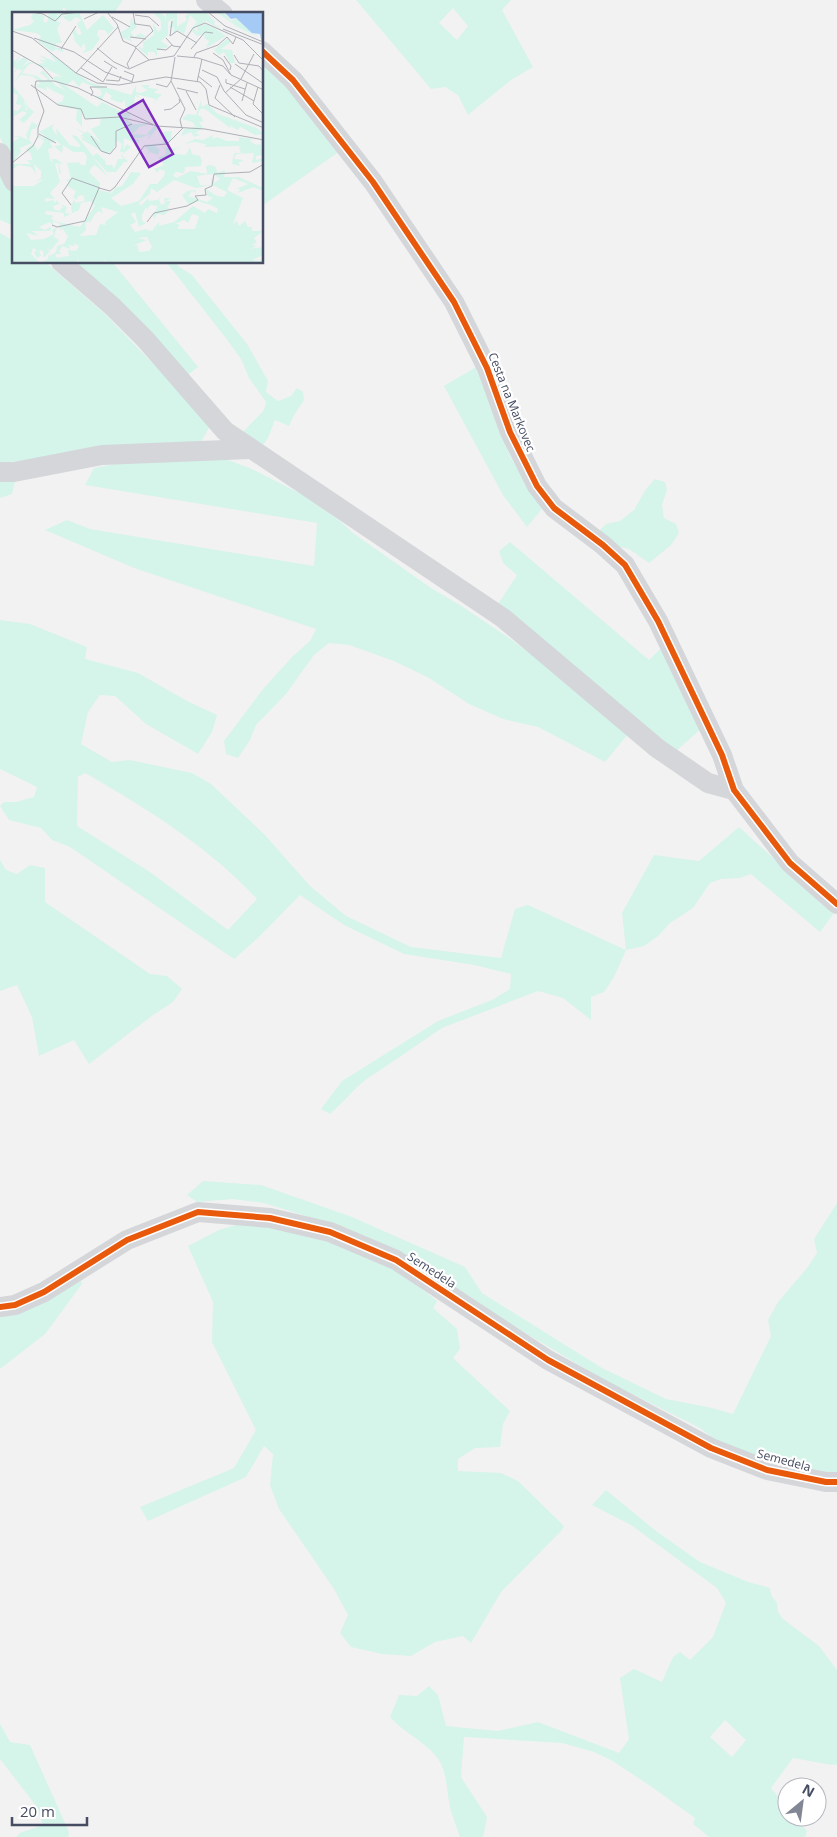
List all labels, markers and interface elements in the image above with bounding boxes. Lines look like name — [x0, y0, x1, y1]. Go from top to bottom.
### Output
inset map — [12, 12, 264, 264]
street label: Cesta na Markovec — [484, 350, 540, 454]
street label: Semedela — [404, 1248, 460, 1292]
street label: Semedela — [755, 1445, 813, 1475]
north arrow — [777, 1777, 827, 1827]
text: N — [799, 1779, 818, 1801]
scale bar — [12, 1794, 88, 1826]
text: 20 m — [20, 1801, 55, 1821]

